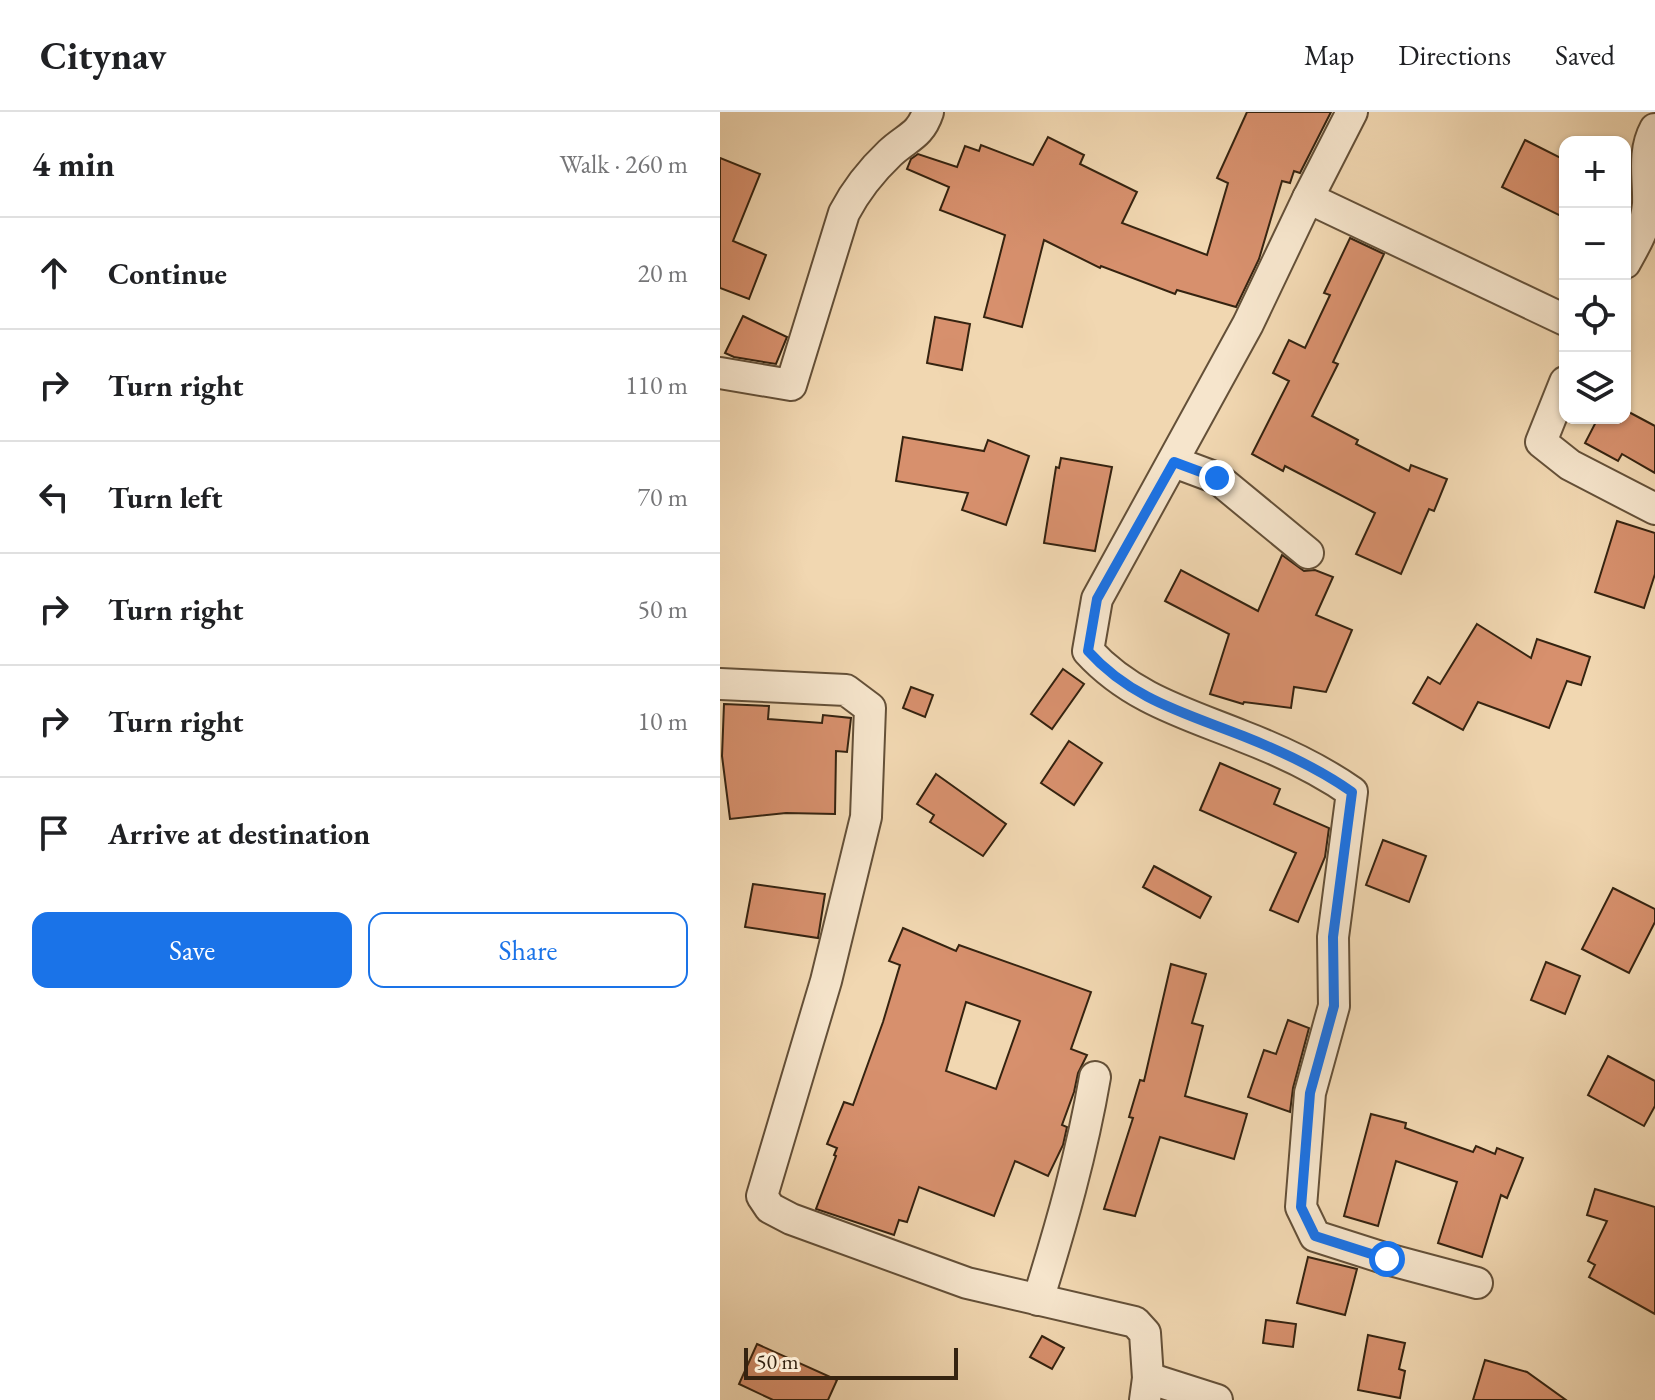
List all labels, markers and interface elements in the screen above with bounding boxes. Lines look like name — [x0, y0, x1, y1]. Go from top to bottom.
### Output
text: Citynav — [40, 31, 166, 80]
text: Map — [1304, 37, 1354, 73]
text: Directions — [1398, 37, 1511, 73]
text: Saved — [1555, 37, 1615, 73]
map controls — [1559, 136, 1631, 424]
button: + — [1559, 136, 1631, 208]
text: 4 min — [32, 142, 115, 186]
text: Walk · 260 m — [560, 147, 688, 181]
button: − — [1559, 208, 1631, 280]
icon: ahead — [32, 251, 76, 295]
text: Continue — [108, 254, 227, 293]
text: 20 m — [638, 256, 688, 290]
button: locate — [1559, 280, 1631, 352]
button: layers — [1559, 352, 1631, 424]
icon: right — [32, 363, 76, 407]
text: Turn right — [108, 366, 244, 405]
text: 110 m — [625, 368, 688, 402]
route end — [1199, 460, 1235, 496]
icon: left — [32, 475, 76, 519]
text: Turn left — [108, 478, 222, 517]
text: 70 m — [638, 480, 688, 514]
icon: right — [32, 587, 76, 631]
text: Turn right — [108, 590, 244, 629]
text: 50 m — [638, 592, 688, 626]
icon: right — [32, 699, 76, 743]
text: Turn right — [108, 702, 244, 741]
text: 10 m — [638, 704, 688, 738]
icon: arrive — [32, 811, 76, 855]
text: Arrive at destination — [108, 814, 370, 853]
button: Save — [32, 912, 352, 988]
button: Share — [368, 912, 688, 988]
route start — [1369, 1241, 1405, 1277]
scale bar — [744, 1344, 958, 1380]
text: 50 m — [756, 1347, 799, 1376]

